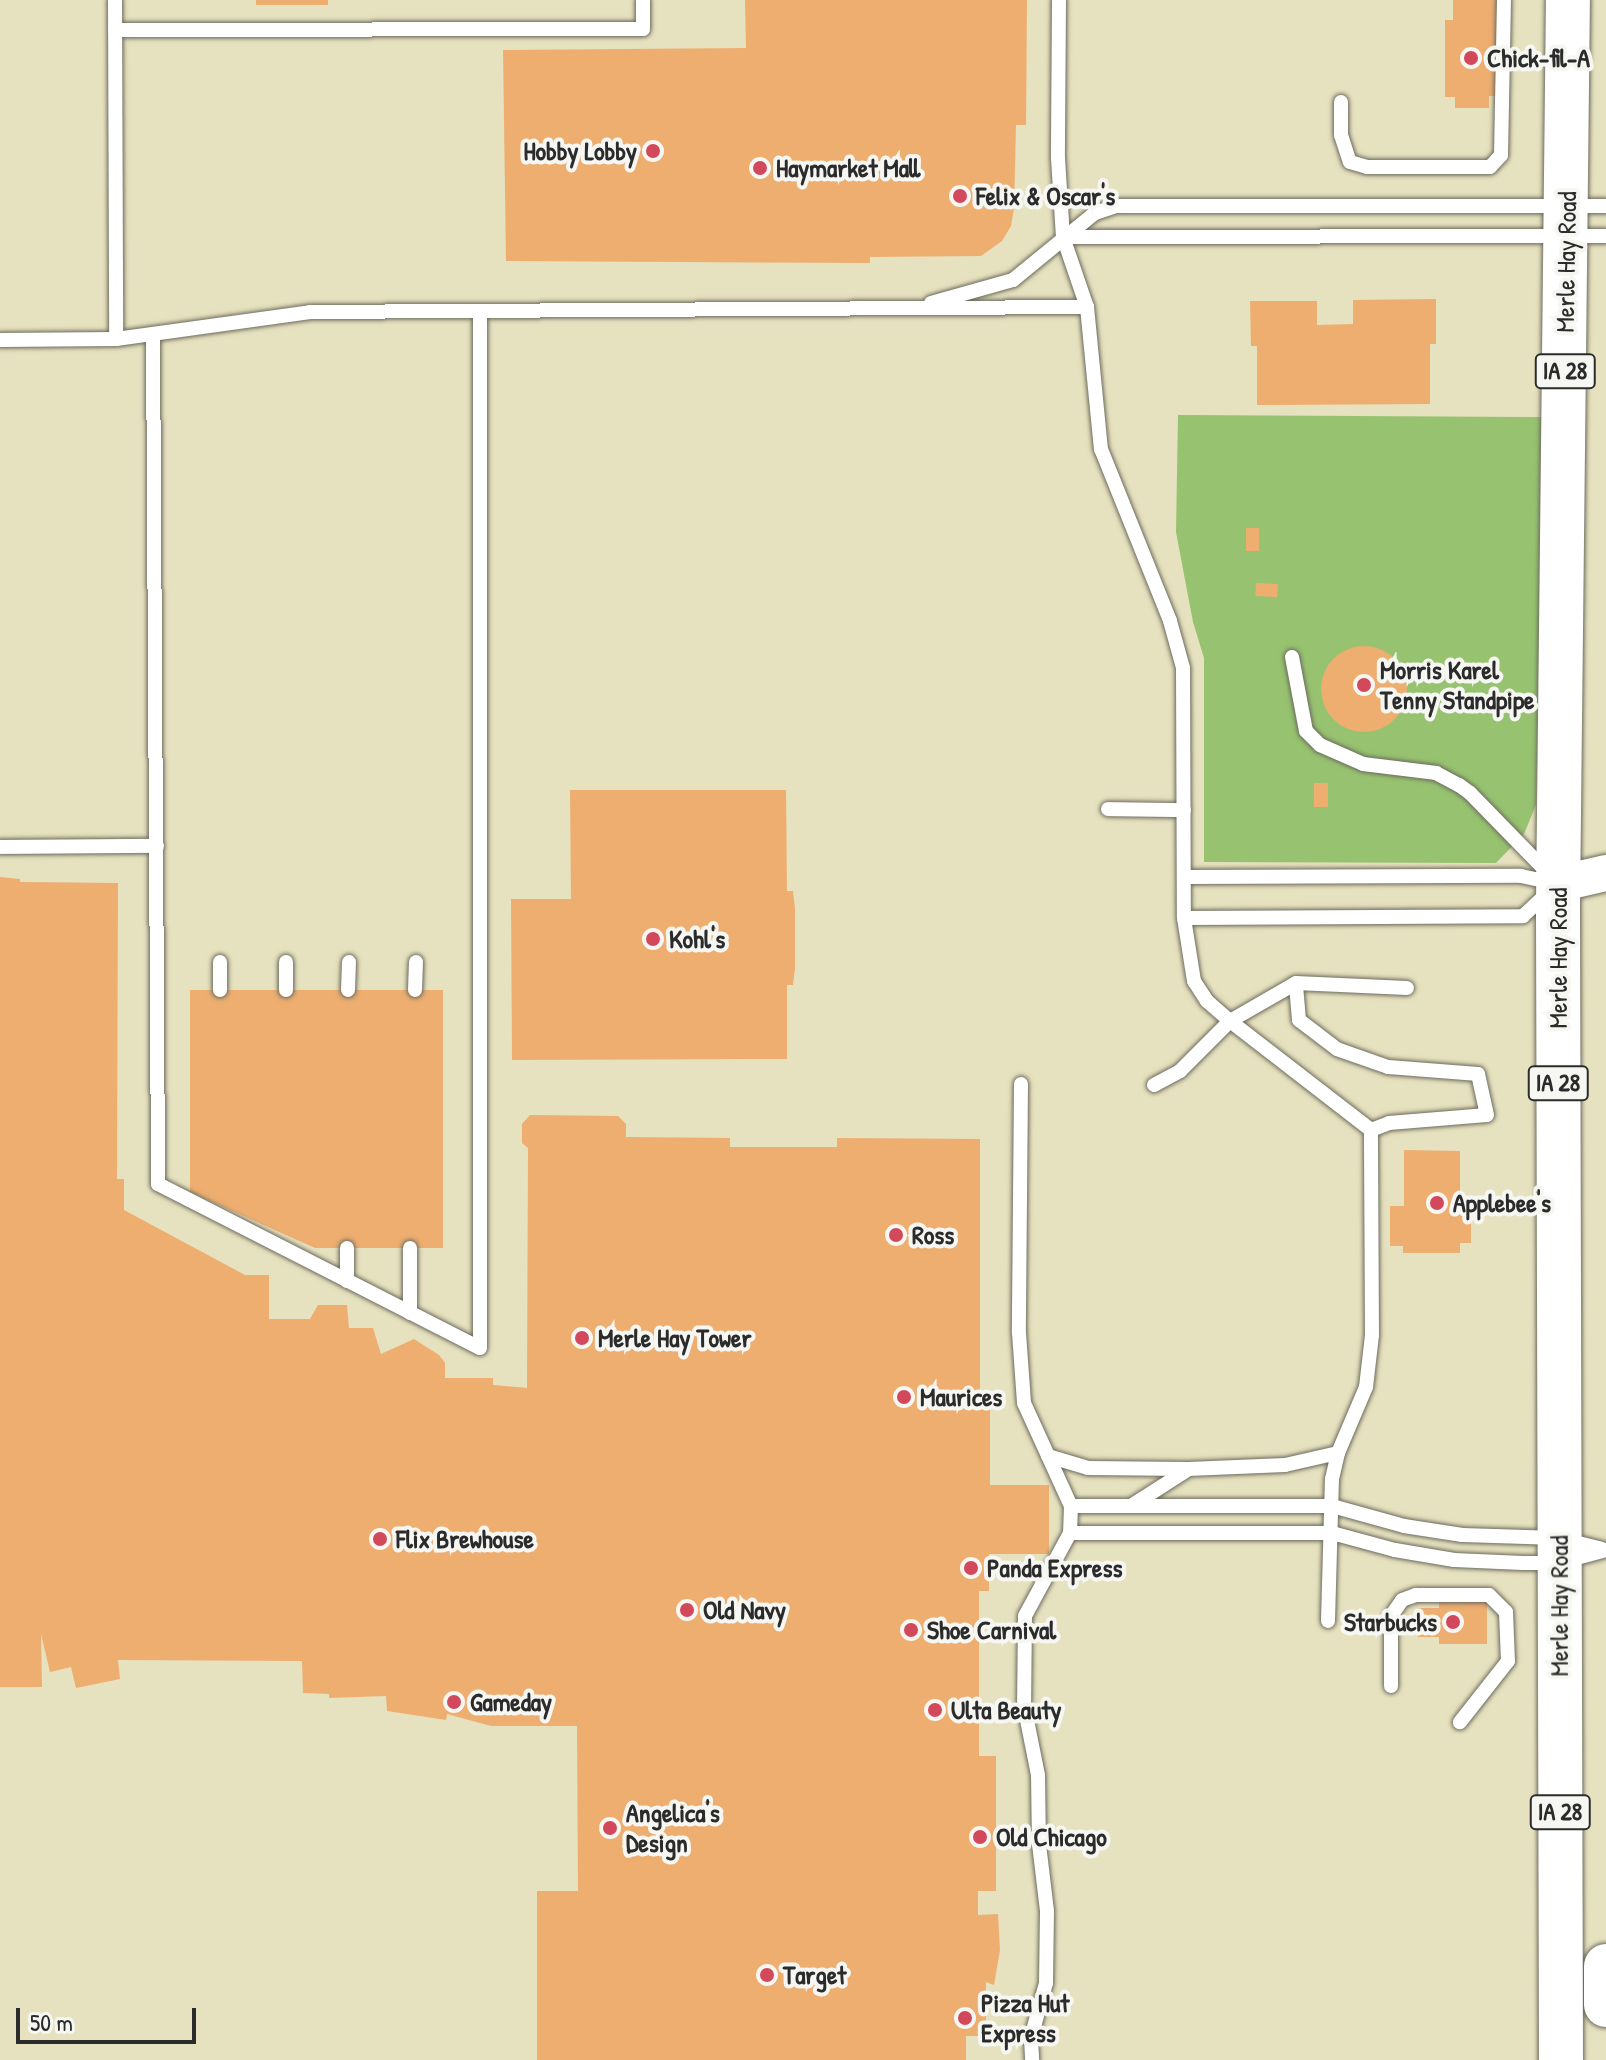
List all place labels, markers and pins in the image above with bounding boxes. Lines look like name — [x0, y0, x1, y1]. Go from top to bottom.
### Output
place label: Chick-fil-A — [1487, 42, 1590, 74]
marker: Chick-fil-A — [1462, 49, 1480, 67]
place label: Hobby Lobby — [523, 135, 637, 167]
marker: Hobby Lobby — [644, 142, 662, 160]
place label: Haymarket Mall — [776, 152, 920, 184]
marker: Haymarket Mall — [751, 159, 769, 177]
place label: Felix & Oscar's — [976, 180, 1115, 212]
marker: Felix & Oscar's — [951, 187, 969, 205]
place label: Morris Karel Tenny Standpipe — [1380, 654, 1534, 716]
marker: Morris Karel Tenny Standpipe — [1355, 676, 1373, 694]
place label: Kohl's — [669, 923, 725, 955]
marker: Kohl's — [644, 930, 662, 948]
place label: Applebee's — [1453, 1187, 1551, 1219]
marker: Applebee's — [1428, 1194, 1446, 1212]
place label: Ross — [912, 1219, 954, 1251]
marker: Ross — [887, 1226, 905, 1244]
place label: Merle Hay Tower — [598, 1322, 751, 1354]
marker: Merle Hay Tower — [573, 1329, 591, 1347]
place label: Maurices — [920, 1381, 1002, 1413]
marker: Maurices — [895, 1388, 913, 1406]
place label: Flix Brewhouse — [396, 1523, 534, 1555]
marker: Flix Brewhouse — [371, 1530, 389, 1548]
place label: Panda Express — [987, 1552, 1122, 1584]
marker: Panda Express — [962, 1559, 980, 1577]
place label: Old Navy — [703, 1594, 786, 1626]
marker: Old Navy — [678, 1601, 696, 1619]
place label: Starbucks — [1344, 1606, 1437, 1638]
marker: Starbucks — [1444, 1613, 1462, 1631]
place label: Shoe Carnival — [927, 1614, 1056, 1646]
marker: Shoe Carnival — [902, 1621, 920, 1639]
place label: Gameday — [470, 1686, 552, 1718]
marker: Gameday — [445, 1693, 463, 1711]
place label: Ulta Beauty — [951, 1694, 1061, 1726]
marker: Ulta Beauty — [926, 1701, 944, 1719]
place label: Angelica's Design — [626, 1797, 720, 1858]
marker: Angelica's Design — [601, 1819, 619, 1837]
place label: Old Chicago — [996, 1821, 1107, 1853]
marker: Old Chicago — [971, 1828, 989, 1846]
place label: Target — [783, 1959, 846, 1991]
marker: Target — [758, 1966, 776, 1984]
place label: Pizza Hut Express — [981, 1987, 1069, 2048]
marker: Pizza Hut Express — [956, 2009, 974, 2027]

